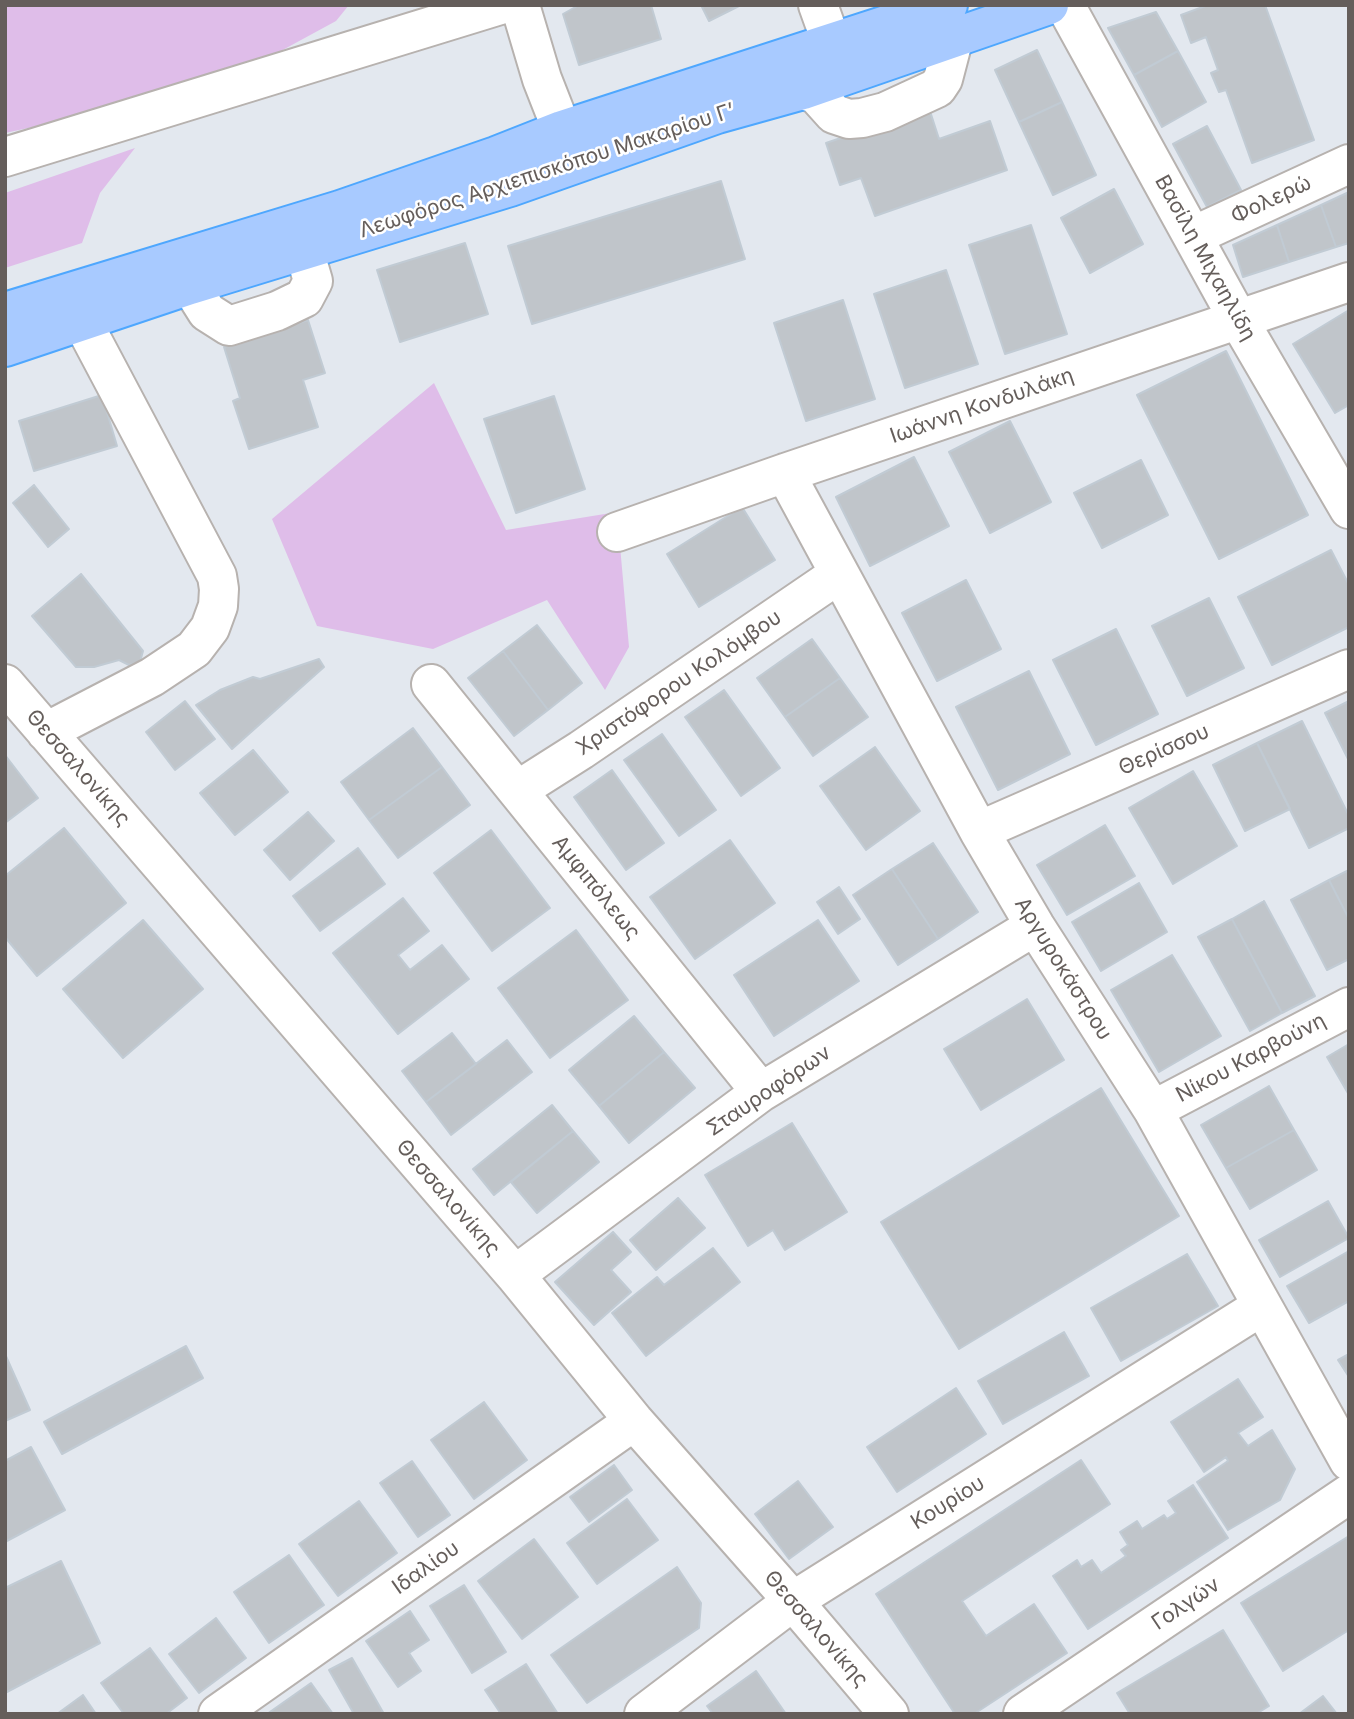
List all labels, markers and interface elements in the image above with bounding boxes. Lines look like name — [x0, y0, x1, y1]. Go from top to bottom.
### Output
street label: Λεωφόρος Αρχιεπισκόπου Μακαρίου Γ’ — [356, 98, 738, 244]
street label: Φολερώ — [1227, 170, 1315, 230]
street label: Βασίλη Μιχαηλίδη — [1149, 171, 1261, 345]
street label: Ιωάννη Κονδυλάκη — [887, 363, 1077, 449]
street label: Χριστόφορου Κολόμβου — [572, 605, 786, 761]
street label: Θεσσαλονίκης — [21, 705, 135, 831]
street label: Θερίσσου — [1115, 719, 1213, 781]
street label: Αμφιπόλεως — [546, 831, 646, 945]
street label: Αργυροκάστρου — [1009, 893, 1117, 1045]
street label: Νίκου Καρβούνη — [1172, 1008, 1330, 1108]
street label: Σταυροφόρων — [702, 1040, 836, 1142]
street label: Θεσσαλονίκης — [391, 1135, 505, 1261]
street label: Κουρίου — [907, 1471, 989, 1535]
street label: Ιδαλίου — [388, 1536, 464, 1600]
street label: Θεσσαλονίκης — [759, 1566, 873, 1692]
street label: Γολγών — [1147, 1572, 1225, 1636]

